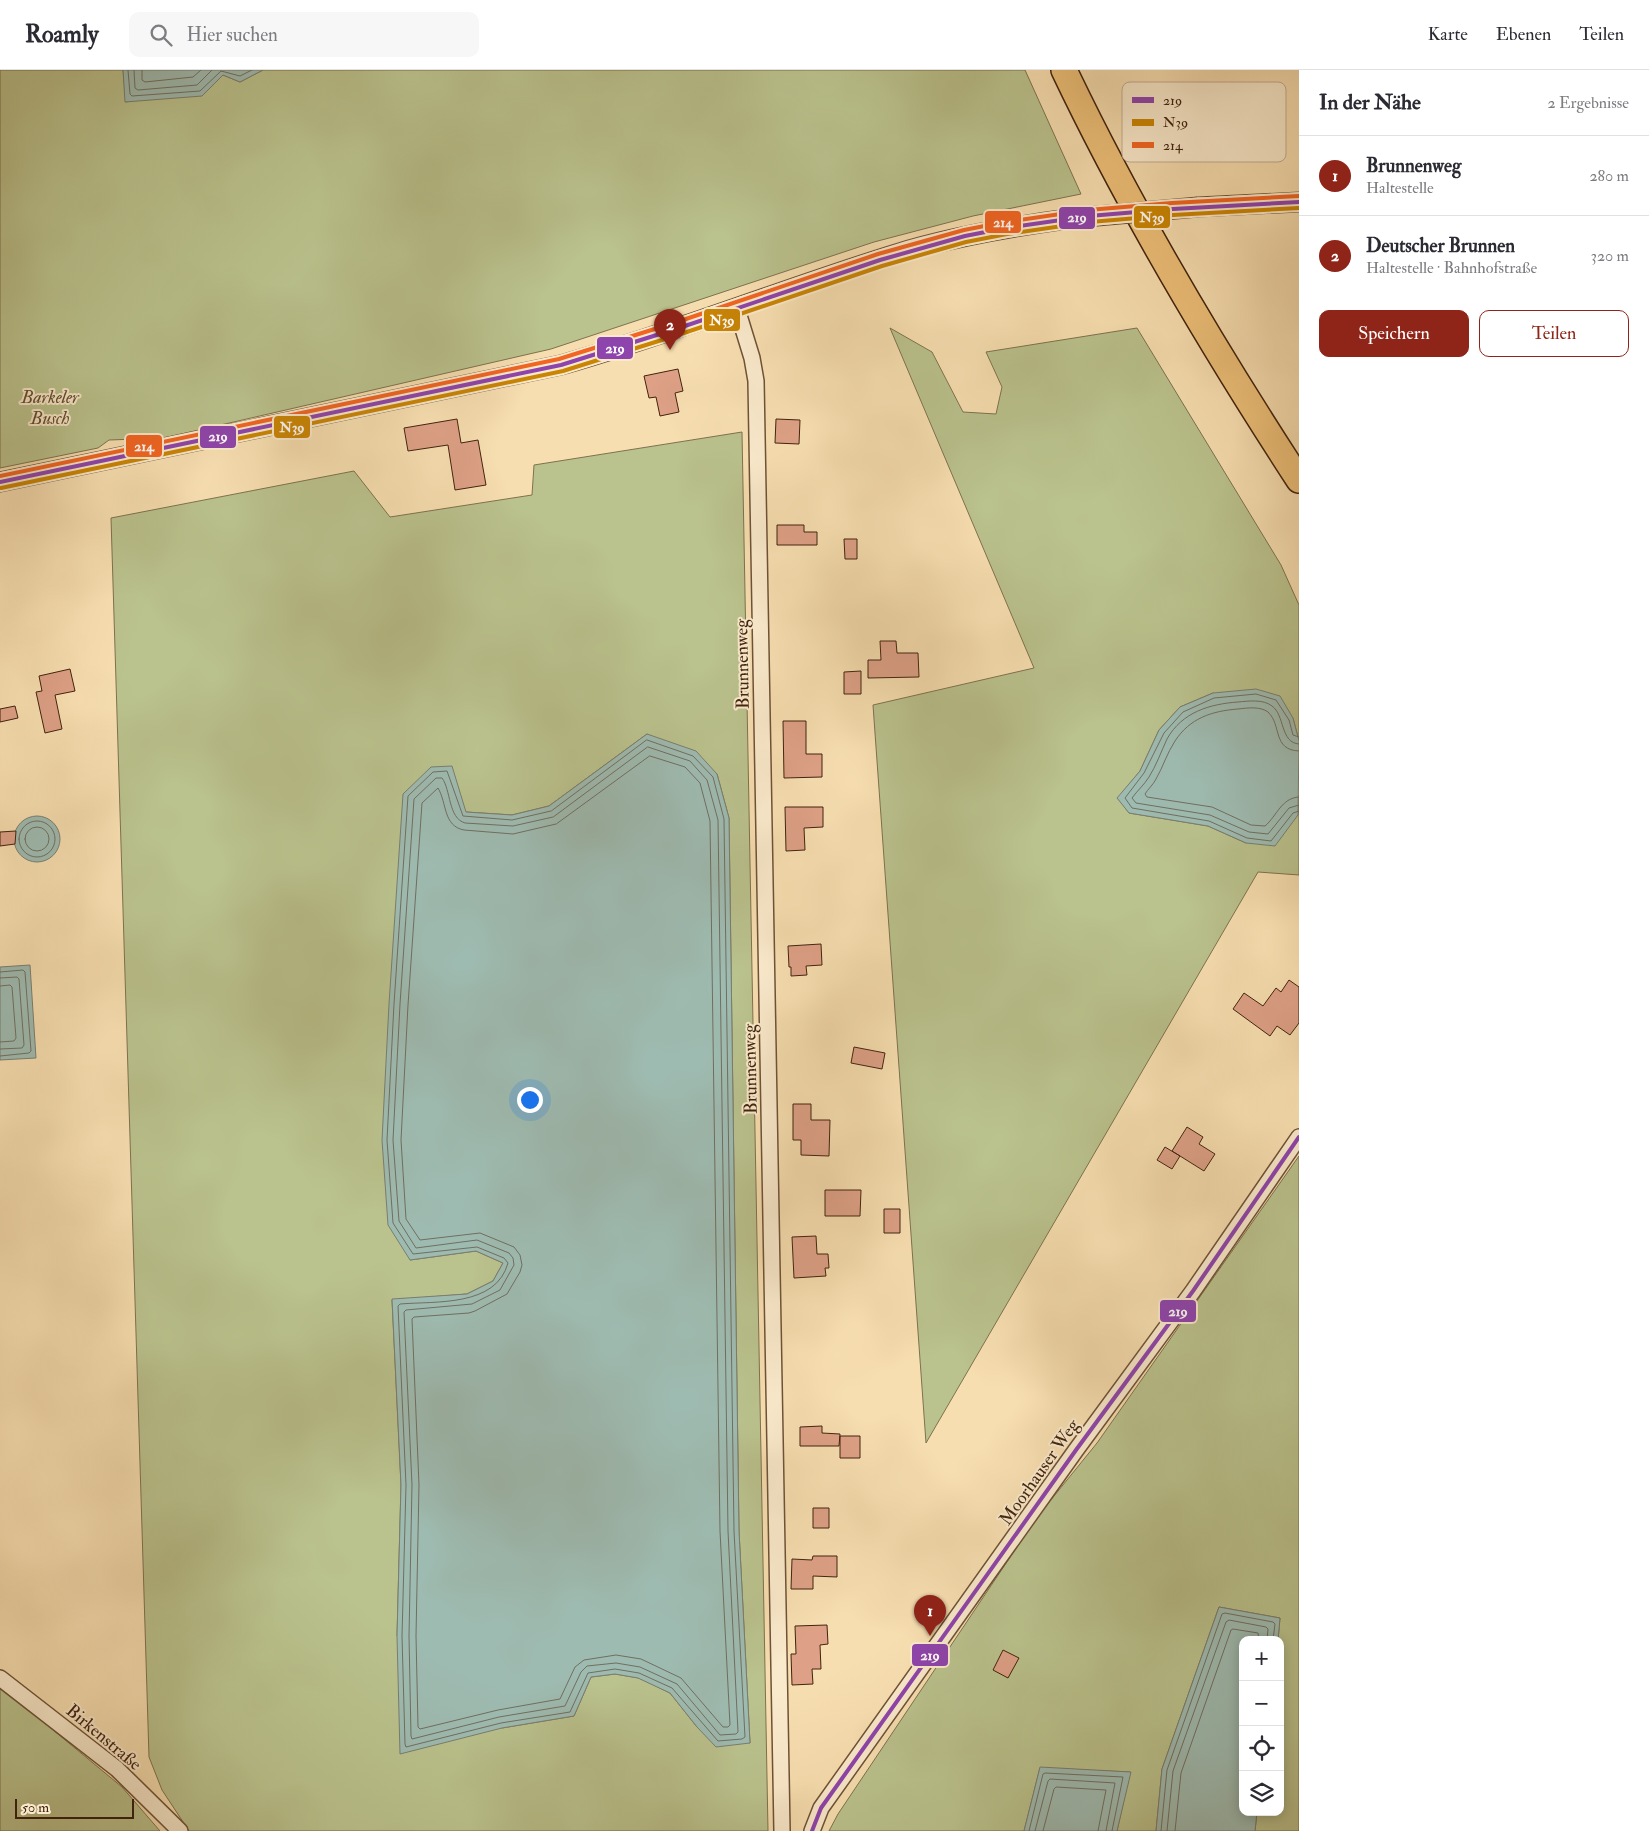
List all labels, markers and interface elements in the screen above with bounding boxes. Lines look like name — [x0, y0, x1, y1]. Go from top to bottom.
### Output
search box — [129, 12, 479, 57]
text: Roamly — [25, 19, 99, 50]
icon: search — [147, 21, 175, 49]
text: Hier suchen — [187, 23, 278, 47]
text: Karte — [1428, 23, 1468, 46]
text: Ebenen — [1496, 23, 1551, 46]
text: Teilen — [1579, 23, 1624, 46]
legend — [1122, 82, 1286, 162]
text: In der Nähe — [1319, 89, 1421, 116]
text: 219 — [1163, 92, 1182, 109]
text: 2 Ergebnisse — [1548, 93, 1629, 113]
text: N39 — [1163, 114, 1188, 131]
text: 214 — [1163, 137, 1184, 154]
text: Brunnenweg — [1366, 154, 1461, 178]
text: 1 — [1332, 166, 1338, 186]
text: 280 m — [1589, 166, 1629, 186]
text: Haltestelle — [1366, 178, 1434, 198]
line badge: N39 — [1133, 205, 1171, 229]
line badge: 219 — [1058, 206, 1096, 230]
text: 219 — [1067, 209, 1087, 226]
text: N39 — [1138, 209, 1165, 226]
line badge: 214 — [984, 210, 1022, 234]
text: 214 — [993, 214, 1014, 231]
text: Deutscher Brunnen — [1366, 234, 1515, 258]
text: 2 — [1331, 246, 1339, 266]
text: 320 m — [1591, 246, 1629, 266]
text: Haltestelle · Bahnhofstraße — [1366, 258, 1537, 278]
line badge: N39 — [703, 308, 741, 332]
pin: 2 — [654, 309, 686, 350]
button: Speichern — [1319, 310, 1469, 357]
button: Teilen — [1479, 310, 1629, 357]
text: N39 — [708, 312, 735, 329]
line badge: 219 — [596, 336, 634, 360]
text: 219 — [605, 340, 625, 357]
park label: Barkeler Busch — [20, 386, 80, 430]
line badge: N39 — [273, 415, 311, 439]
text: N39 — [278, 419, 305, 436]
line badge: 219 — [199, 425, 237, 449]
text: 219 — [208, 428, 228, 445]
line badge: 214 — [125, 434, 163, 458]
text: 214 — [134, 438, 155, 455]
street label: Brunnenweg — [730, 618, 755, 709]
street label: Brunnenweg — [738, 1023, 763, 1114]
your location — [517, 1087, 543, 1113]
line badge: 219 — [1159, 1299, 1197, 1323]
text: 219 — [1168, 1303, 1188, 1320]
street label: Moorhauser Weg — [994, 1414, 1085, 1530]
pin: 1 — [914, 1595, 946, 1636]
map controls — [1239, 1636, 1284, 1816]
button: + — [1239, 1636, 1284, 1681]
line badge: 219 — [911, 1643, 949, 1667]
text: 219 — [920, 1647, 940, 1664]
button: − — [1239, 1681, 1284, 1726]
street label: Birkenstraße — [61, 1699, 147, 1776]
button: locate — [1239, 1726, 1284, 1771]
button: layers — [1239, 1771, 1284, 1816]
scale bar — [15, 1796, 134, 1819]
text: 50 m — [22, 1799, 49, 1816]

